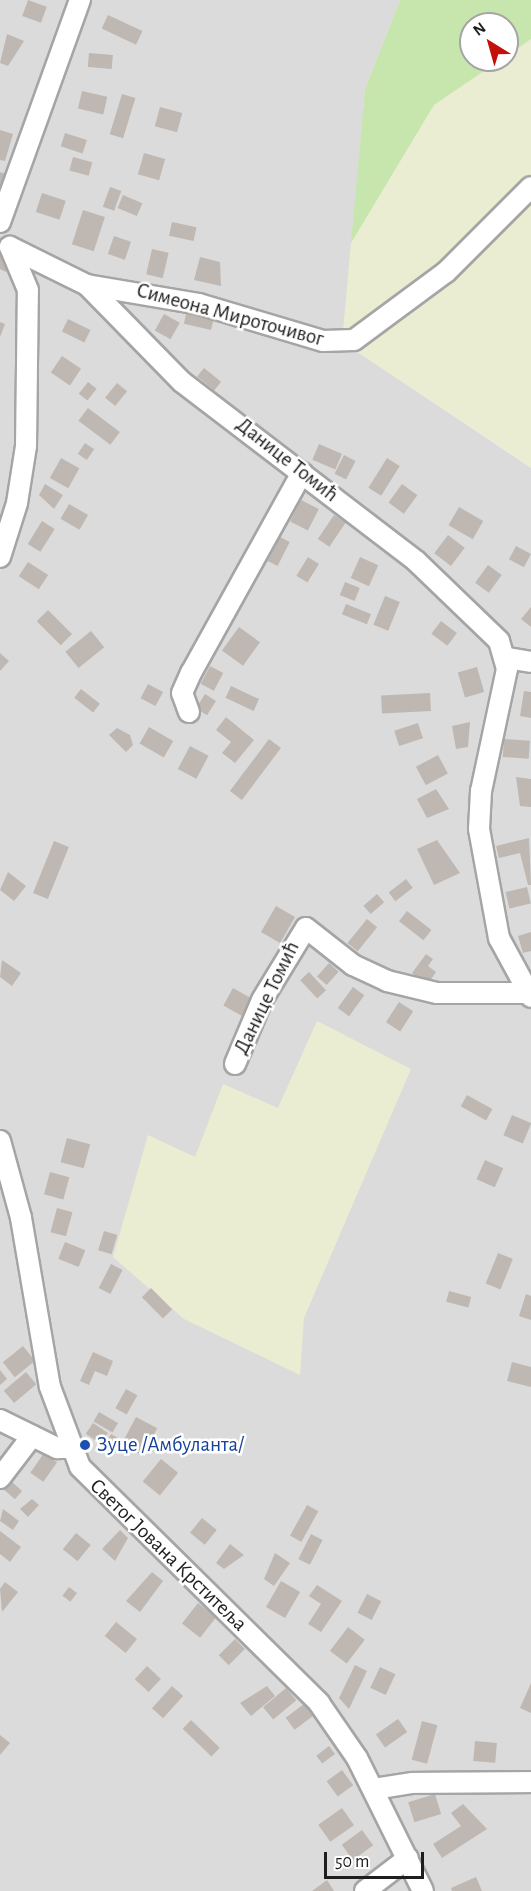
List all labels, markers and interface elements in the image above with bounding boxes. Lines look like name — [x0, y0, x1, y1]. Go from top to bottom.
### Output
north arrow — [459, 12, 519, 72]
text: N — [470, 19, 489, 39]
street label: Симеона Мироточивог — [134, 278, 326, 352]
street label: Данице Томић — [231, 412, 343, 508]
street label: Данице Томић — [229, 937, 305, 1059]
place label: Зуце /Амбуланта/ — [97, 1432, 244, 1458]
marker: Зуце /Амбуланта/ — [78, 1438, 92, 1452]
street label: Светог Јована Крститеља — [84, 1473, 252, 1637]
scale bar — [327, 1840, 428, 1878]
text: 50 m — [335, 1853, 369, 1871]

